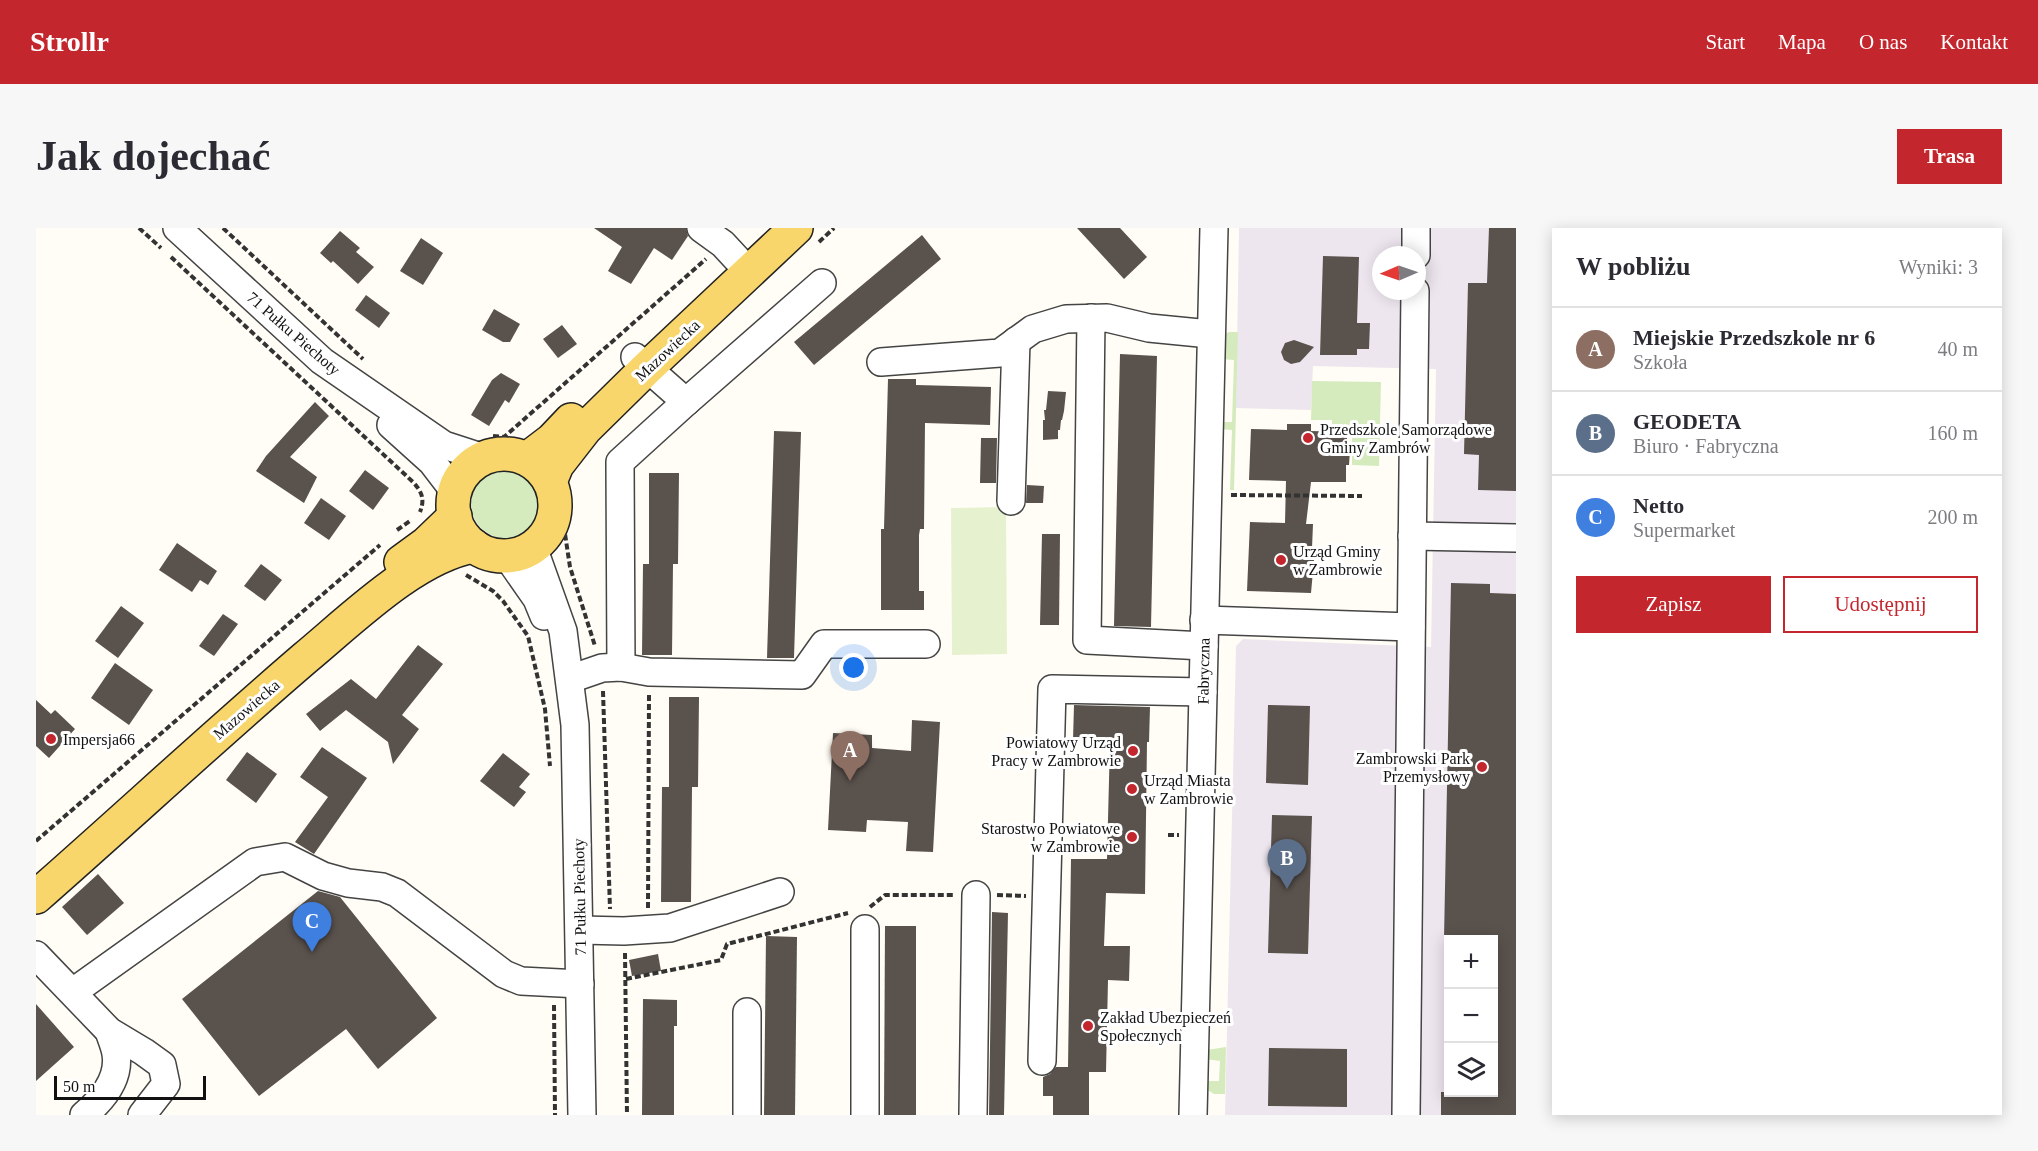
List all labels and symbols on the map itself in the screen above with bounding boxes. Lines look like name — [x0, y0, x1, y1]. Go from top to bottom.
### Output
north arrow — [1372, 246, 1426, 300]
street label: 71 Pułku Piechoty — [243, 288, 344, 379]
street label: Mazowiecka — [632, 316, 703, 384]
place label: Przedszkole Samorządowe Gminy Zambrów — [1320, 421, 1492, 457]
marker: Przedszkole Samorządowe Gminy Zambrów — [1301, 431, 1315, 445]
place label: Urząd Gminy w Zambrowie — [1293, 543, 1382, 578]
marker: Urząd Gminy w Zambrowie — [1274, 553, 1288, 567]
street label: Fabryczna — [1194, 638, 1214, 704]
your location — [839, 653, 868, 682]
street label: Mazowiecka — [210, 676, 283, 743]
place label: Impersja66 — [63, 731, 135, 749]
marker: Impersja66 — [44, 732, 58, 746]
pin: A — [830, 732, 870, 781]
place label: Powiatowy Urząd Pracy w Zambrowie — [991, 734, 1121, 770]
marker: Powiatowy Urząd Pracy w Zambrowie — [1126, 744, 1140, 758]
place label: Zambrowski Park Przemysłowy — [1356, 750, 1470, 786]
marker: Zambrowski Park Przemysłowy — [1475, 760, 1489, 774]
place label: Urząd Miasta w Zambrowie — [1144, 772, 1233, 807]
marker: Urząd Miasta w Zambrowie — [1125, 782, 1139, 796]
place label: Starostwo Powiatowe w Zambrowie — [981, 820, 1120, 855]
marker: Starostwo Powiatowe w Zambrowie — [1125, 830, 1139, 844]
street label: 71 Pułku Piechoty — [570, 838, 590, 956]
pin: B — [1268, 840, 1306, 889]
pin: C — [292, 902, 332, 952]
place label: Zakład Ubezpieczeń Społecznych — [1100, 1009, 1231, 1045]
marker: Zakład Ubezpieczeń Społecznych — [1081, 1019, 1095, 1033]
scale bar — [54, 1073, 206, 1100]

